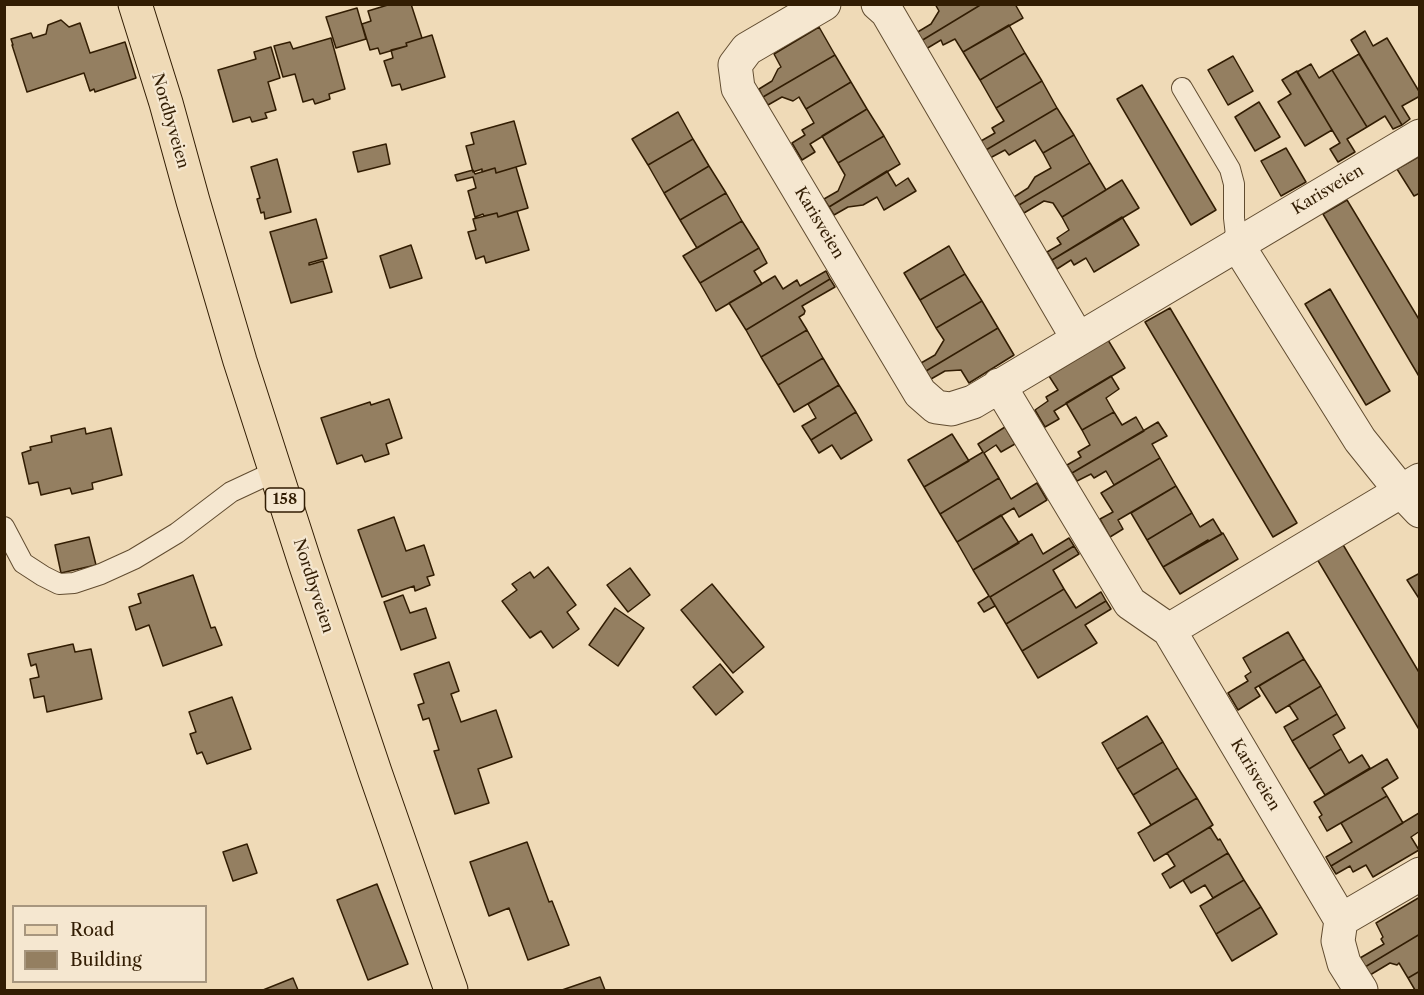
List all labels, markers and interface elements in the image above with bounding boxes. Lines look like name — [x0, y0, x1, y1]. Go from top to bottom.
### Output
street label: Nordbyveien — [147, 71, 193, 171]
street label: Karisveien — [1289, 161, 1367, 219]
street label: Karisveien — [790, 184, 848, 262]
road number: 158 — [266, 488, 304, 512]
street label: Nordbyveien — [289, 536, 337, 636]
street label: Karisveien — [1226, 736, 1284, 814]
legend — [12, 905, 207, 983]
text: Road — [70, 919, 115, 941]
text: Building — [70, 949, 142, 971]

